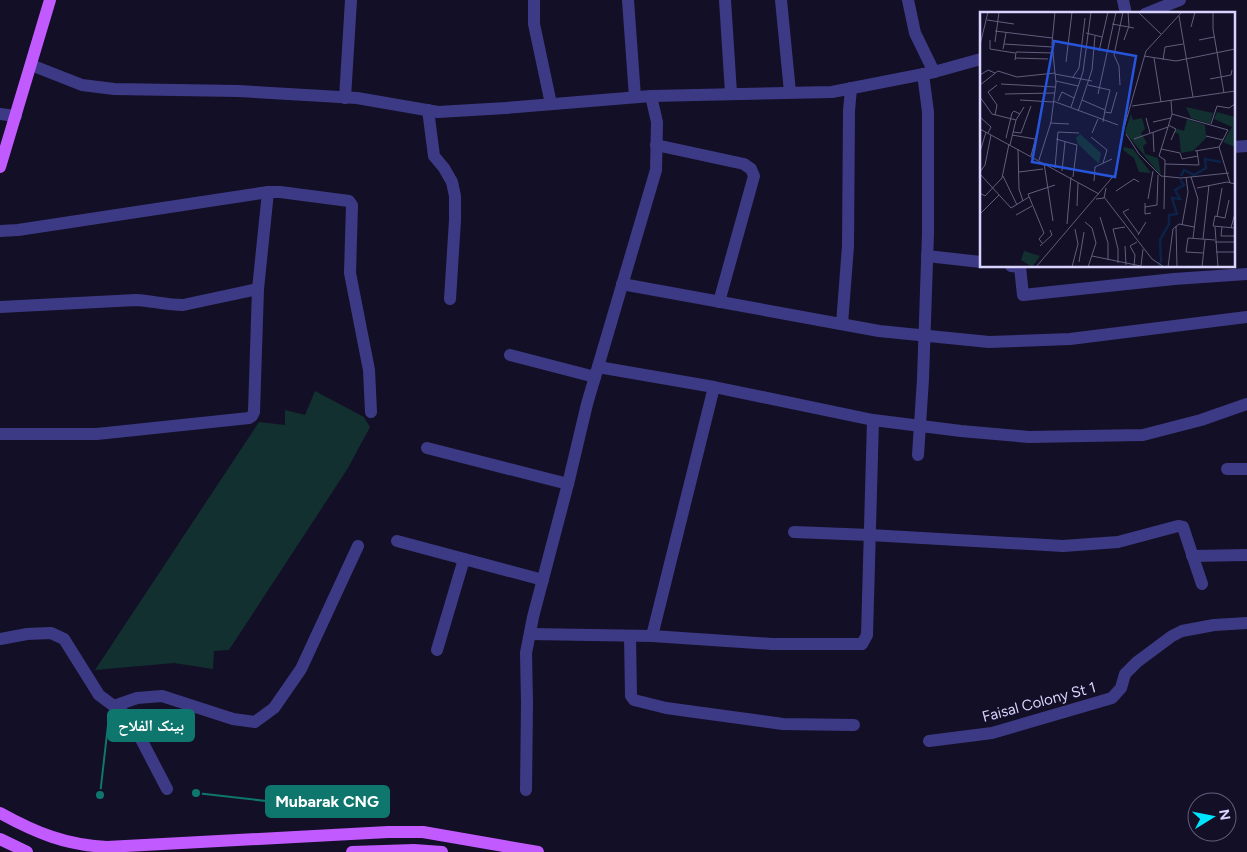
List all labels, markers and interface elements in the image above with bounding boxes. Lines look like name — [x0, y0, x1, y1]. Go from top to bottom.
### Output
inset map — [980, 12, 1234, 268]
street label: Faisal Colony St 1 — [980, 678, 1098, 726]
callout: بینک الفلاح — [108, 710, 194, 741]
text: بینک الفلاح — [118, 716, 184, 736]
callout: Mubarak CNG — [266, 786, 389, 817]
text: Mubarak CNG — [275, 792, 379, 811]
north arrow — [1187, 792, 1237, 842]
text: N — [1215, 808, 1234, 822]

